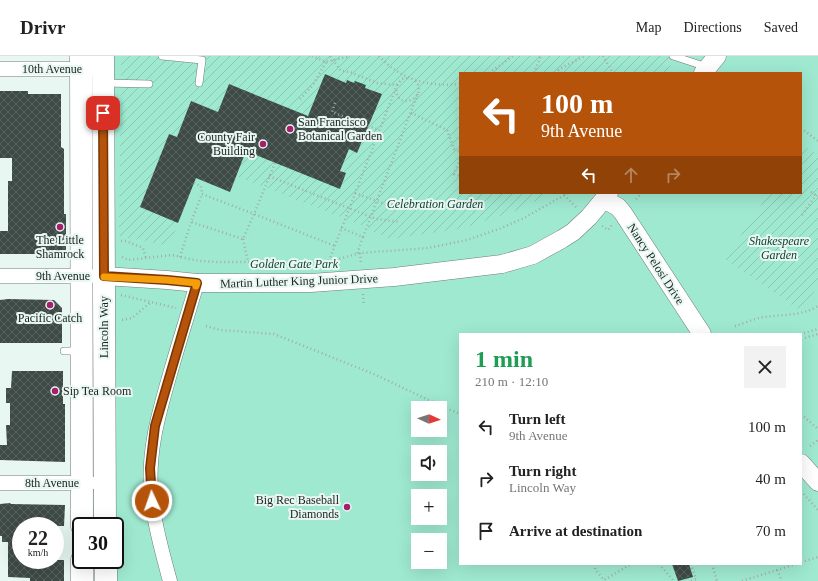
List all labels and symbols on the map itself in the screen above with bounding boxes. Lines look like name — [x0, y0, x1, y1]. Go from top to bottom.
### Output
street label: 10th Avenue — [22, 62, 82, 76]
pin — [86, 96, 120, 130]
place label: San Francisco Botanical Garden — [298, 115, 382, 143]
marker: San Francisco Botanical Garden — [285, 124, 295, 134]
place label: County Fair Building — [197, 130, 255, 158]
marker: County Fair Building — [258, 139, 268, 149]
park label: Celebration Garden — [387, 197, 483, 211]
street label: Nancy Pelosi Drive — [625, 221, 687, 307]
marker: The Little Shamrock — [55, 222, 65, 232]
place label: The Little Shamrock — [36, 233, 84, 261]
park label: Shakespeare Garden — [749, 234, 810, 262]
park label: Golden Gate Park — [250, 257, 339, 271]
street label: 9th Avenue — [36, 269, 90, 283]
street label: Martin Luther King Junior Drive — [220, 271, 378, 291]
street label: Lincoln Way — [97, 296, 111, 358]
marker: Pacific Catch — [45, 300, 55, 310]
place label: Pacific Catch — [18, 311, 82, 325]
place label: Sip Tea Room — [63, 384, 132, 398]
marker: Sip Tea Room — [50, 386, 60, 396]
north arrow — [411, 401, 447, 437]
street label: 8th Avenue — [25, 476, 79, 490]
position arrow — [131, 480, 173, 522]
place label: Big Rec Baseball Diamonds — [256, 493, 340, 521]
marker: Big Rec Baseball Diamonds — [342, 502, 352, 512]
speed limit sign: 30 — [72, 517, 124, 569]

